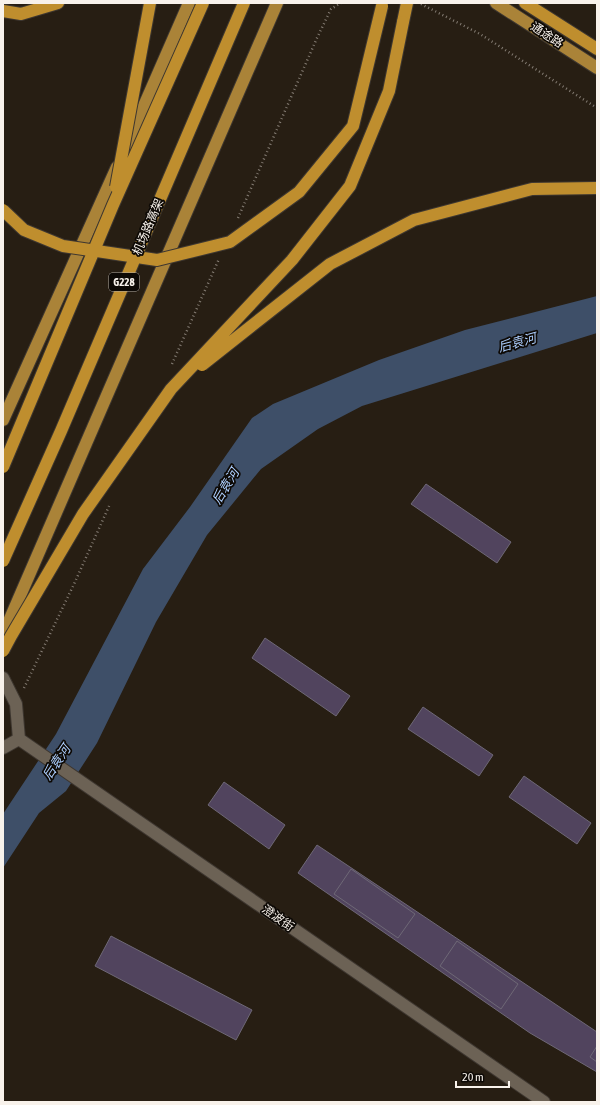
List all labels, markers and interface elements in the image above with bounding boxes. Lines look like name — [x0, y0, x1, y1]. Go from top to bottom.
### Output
street label: 通途路 — [528, 19, 566, 51]
street label: 机场路高架 — [130, 197, 166, 257]
road number: G228 — [109, 273, 139, 291]
water label: 后袁河 — [496, 329, 541, 355]
water label: 后袁河 — [209, 463, 243, 507]
water label: 后袁河 — [39, 739, 75, 783]
street label: 澄波街 — [259, 902, 297, 934]
scale bar — [456, 1063, 509, 1089]
text: 20 m — [462, 1070, 484, 1084]

